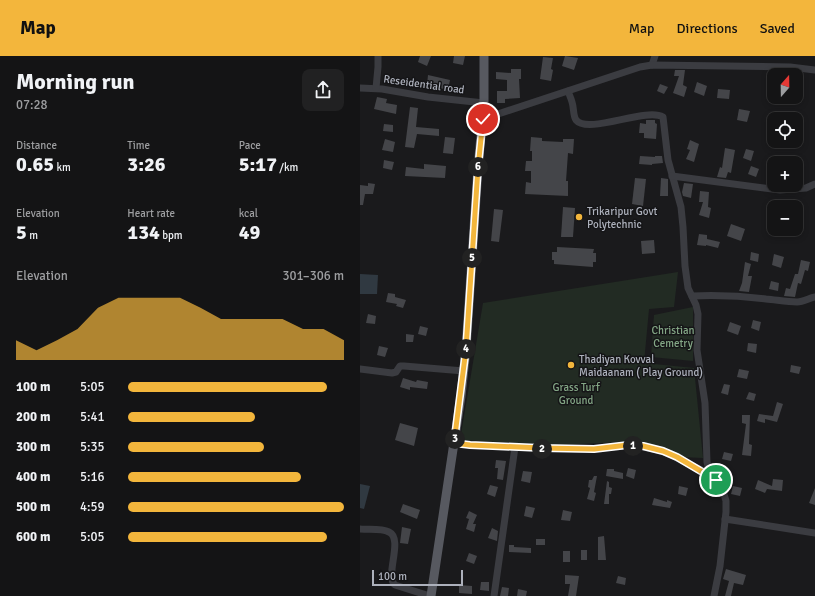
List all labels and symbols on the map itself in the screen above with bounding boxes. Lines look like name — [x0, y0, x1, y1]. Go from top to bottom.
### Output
north arrow — [767, 68, 803, 104]
street label: Reseidential road — [383, 72, 465, 97]
pin — [466, 102, 500, 136]
pin: 6 — [468, 157, 488, 177]
place label: Trikaripur Govt Polytechnic — [587, 205, 658, 231]
marker: Trikaripur Govt Polytechnic — [574, 212, 584, 222]
pin: 5 — [462, 248, 482, 268]
park label: Christian Cemetry — [651, 324, 695, 350]
pin: 4 — [456, 339, 476, 359]
place label: Thadiyan Kovval Maidaanam ( Play Ground) — [579, 353, 703, 379]
marker: Thadiyan Kovval Maidaanam ( Play Ground) — [566, 360, 576, 370]
park label: Grass Turf Ground — [552, 381, 601, 407]
pin: 3 — [445, 429, 465, 449]
pin: 1 — [623, 436, 643, 456]
pin: 2 — [532, 439, 552, 459]
pin — [699, 463, 733, 497]
scale bar — [372, 568, 463, 587]

